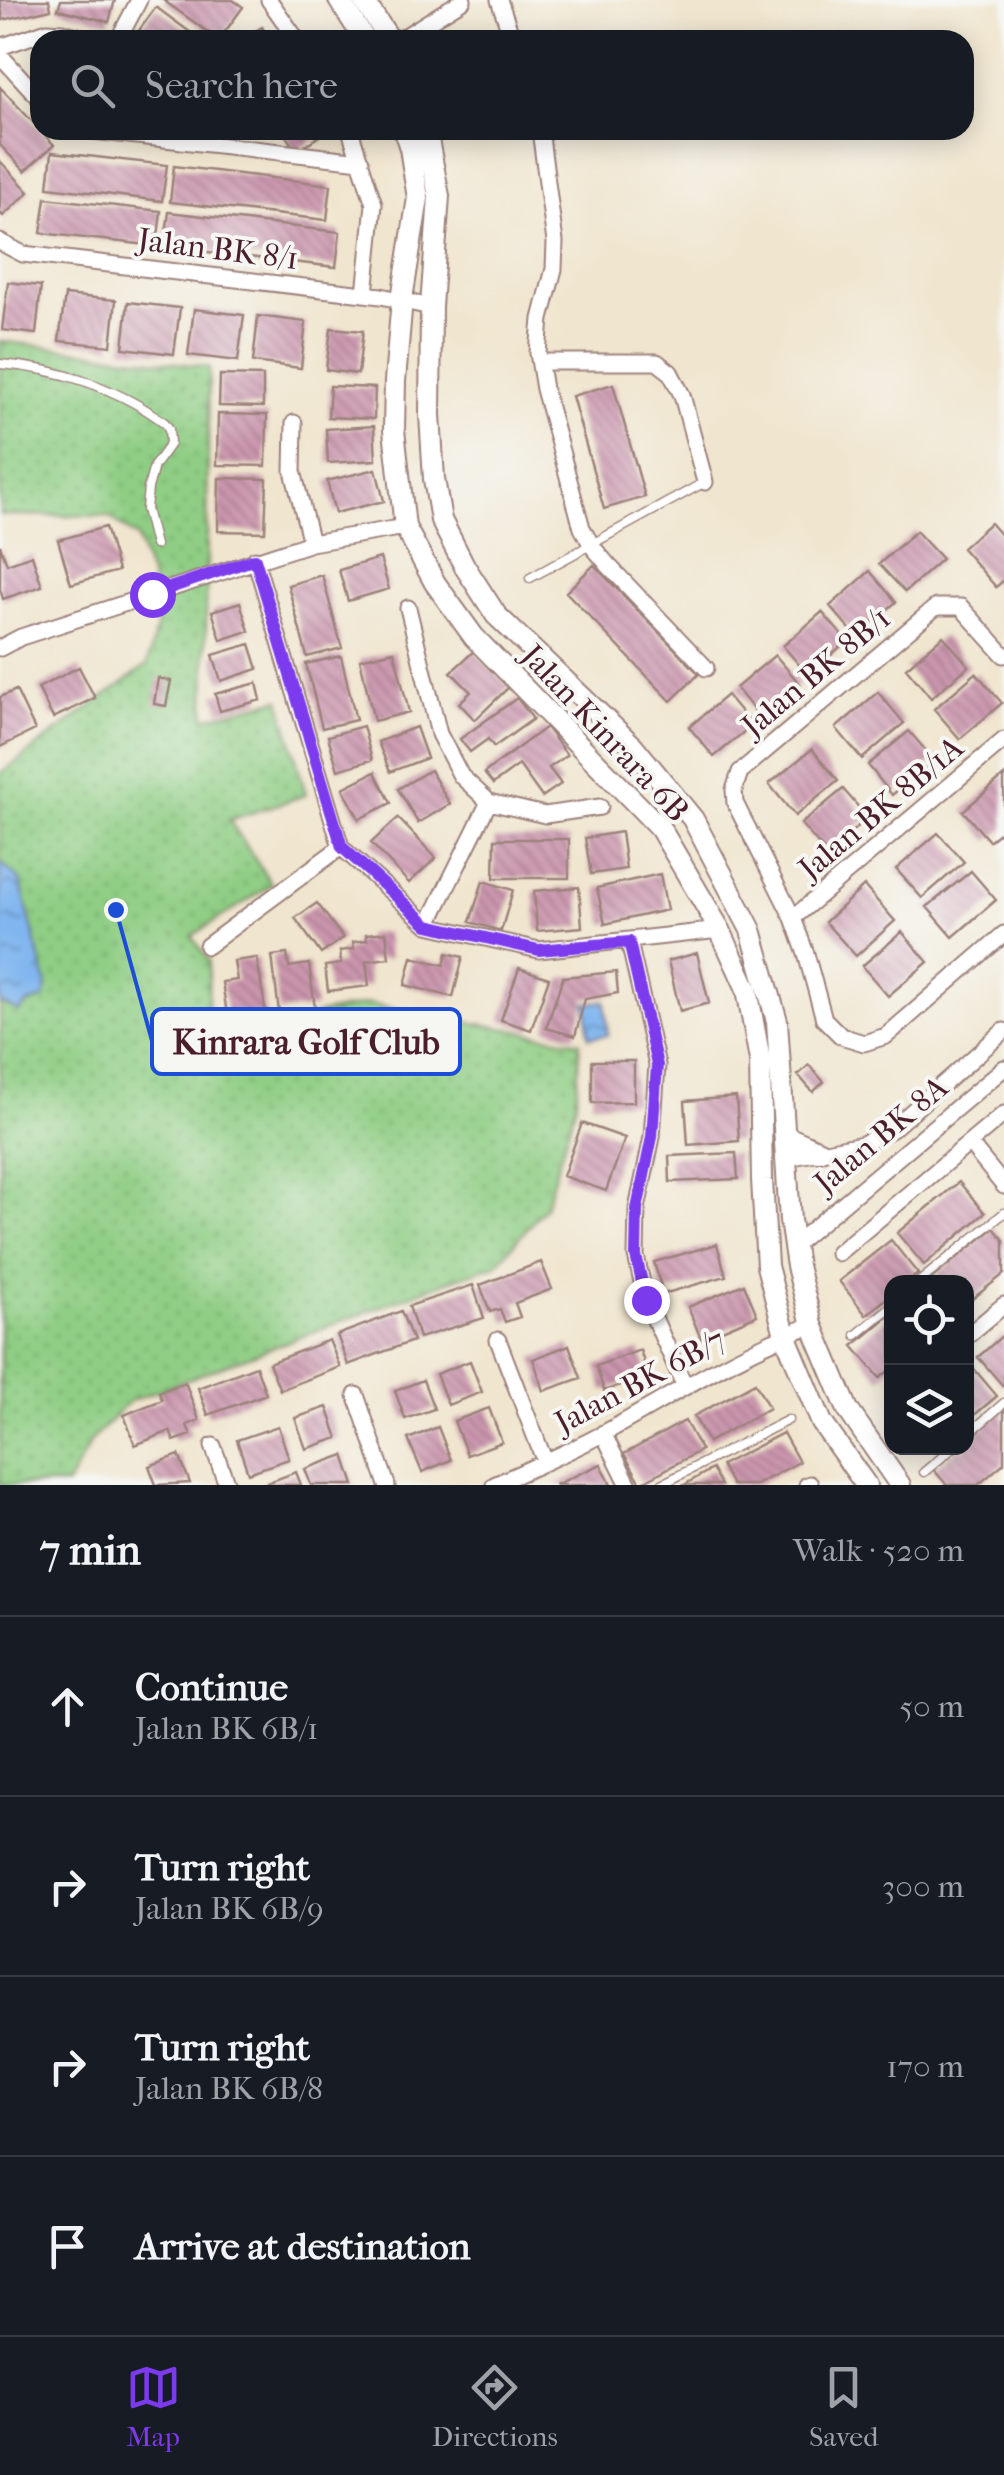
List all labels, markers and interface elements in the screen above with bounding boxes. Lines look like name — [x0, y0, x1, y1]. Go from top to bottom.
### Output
search box — [30, 30, 974, 140]
icon: search — [65, 58, 120, 113]
text: Search here — [145, 63, 338, 108]
street label: Jalan BK 8/1 — [133, 220, 300, 277]
route start — [130, 572, 176, 618]
street label: Jalan BK 8B/1 — [732, 599, 898, 747]
street label: Jalan Kinrara 6B — [512, 635, 696, 829]
street label: Jalan BK 8B/1A — [789, 728, 971, 889]
callout: Kinrara Golf Club — [152, 1009, 460, 1074]
text: Kinrara Golf Club — [172, 1022, 440, 1063]
street label: Jalan BK 8A — [804, 1068, 955, 1203]
map controls — [884, 1275, 974, 1455]
button: locate — [884, 1275, 974, 1365]
route end — [624, 1278, 670, 1324]
street label: Jalan BK 6B/7 — [546, 1321, 731, 1443]
button: layers — [884, 1365, 974, 1455]
text: 7 min — [40, 1526, 141, 1575]
text: Walk · 520 m — [793, 1532, 964, 1569]
text: Continue — [135, 1665, 288, 1710]
icon: ahead — [40, 1679, 95, 1734]
text: 50 m — [899, 1688, 964, 1725]
text: Jalan BK 6B/1 — [135, 1710, 318, 1747]
text: Turn right — [135, 1845, 310, 1890]
icon: right — [40, 1859, 95, 1914]
text: 300 m — [882, 1868, 964, 1905]
text: Jalan BK 6B/9 — [135, 1890, 324, 1927]
text: Turn right — [135, 2025, 310, 2070]
icon: right — [40, 2039, 95, 2094]
text: 170 m — [886, 2048, 964, 2085]
text: Jalan BK 6B/8 — [135, 2070, 323, 2107]
icon: arrive — [40, 2219, 95, 2274]
text: Arrive at destination — [135, 2224, 471, 2269]
tab: Map — [126, 2360, 181, 2453]
tab: Directions — [432, 2360, 558, 2453]
tab: Saved — [809, 2360, 878, 2453]

